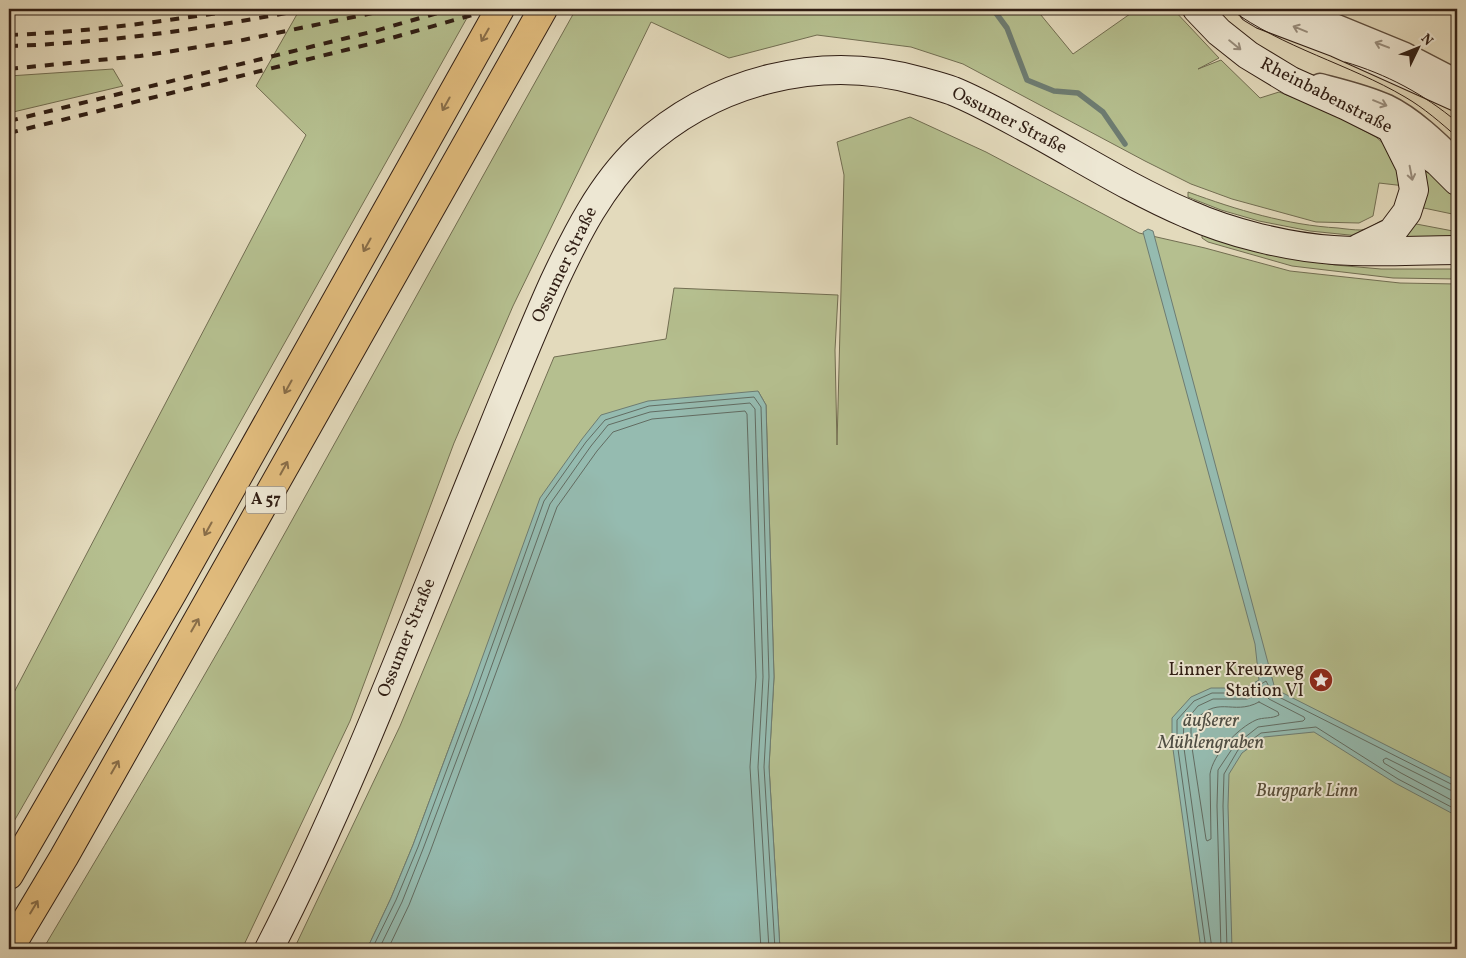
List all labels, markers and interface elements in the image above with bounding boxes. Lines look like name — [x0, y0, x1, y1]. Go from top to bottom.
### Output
north arrow — [1394, 22, 1444, 72]
one-way arrow — [1293, 24, 1308, 34]
one-way arrow — [480, 27, 490, 42]
text: N — [1416, 30, 1437, 50]
one-way arrow — [1228, 40, 1241, 51]
one-way arrow — [1375, 40, 1390, 49]
street label: Rheinbabenstraße — [1256, 52, 1396, 140]
street label: Ossumer Straße — [947, 81, 1071, 161]
one-way arrow — [441, 96, 451, 110]
one-way arrow — [1372, 99, 1387, 109]
one-way arrow — [1406, 164, 1416, 180]
street label: Ossumer Straße — [526, 203, 604, 327]
one-way arrow — [362, 238, 372, 253]
one-way arrow — [282, 379, 292, 394]
one-way arrow — [279, 461, 289, 476]
road number: A 57 — [246, 486, 286, 514]
one-way arrow — [203, 521, 213, 536]
street label: Ossumer Straße — [372, 575, 442, 701]
one-way arrow — [191, 619, 201, 633]
place label: Linner Kreuzweg Station VI — [1168, 658, 1304, 704]
place icon: Linner Kreuzweg Station VI — [1308, 667, 1334, 693]
water label: äußerer Mühlengraben — [1157, 708, 1264, 756]
one-way arrow — [111, 760, 121, 774]
park label: Burgpark Linn — [1256, 779, 1358, 804]
one-way arrow — [29, 901, 39, 915]

